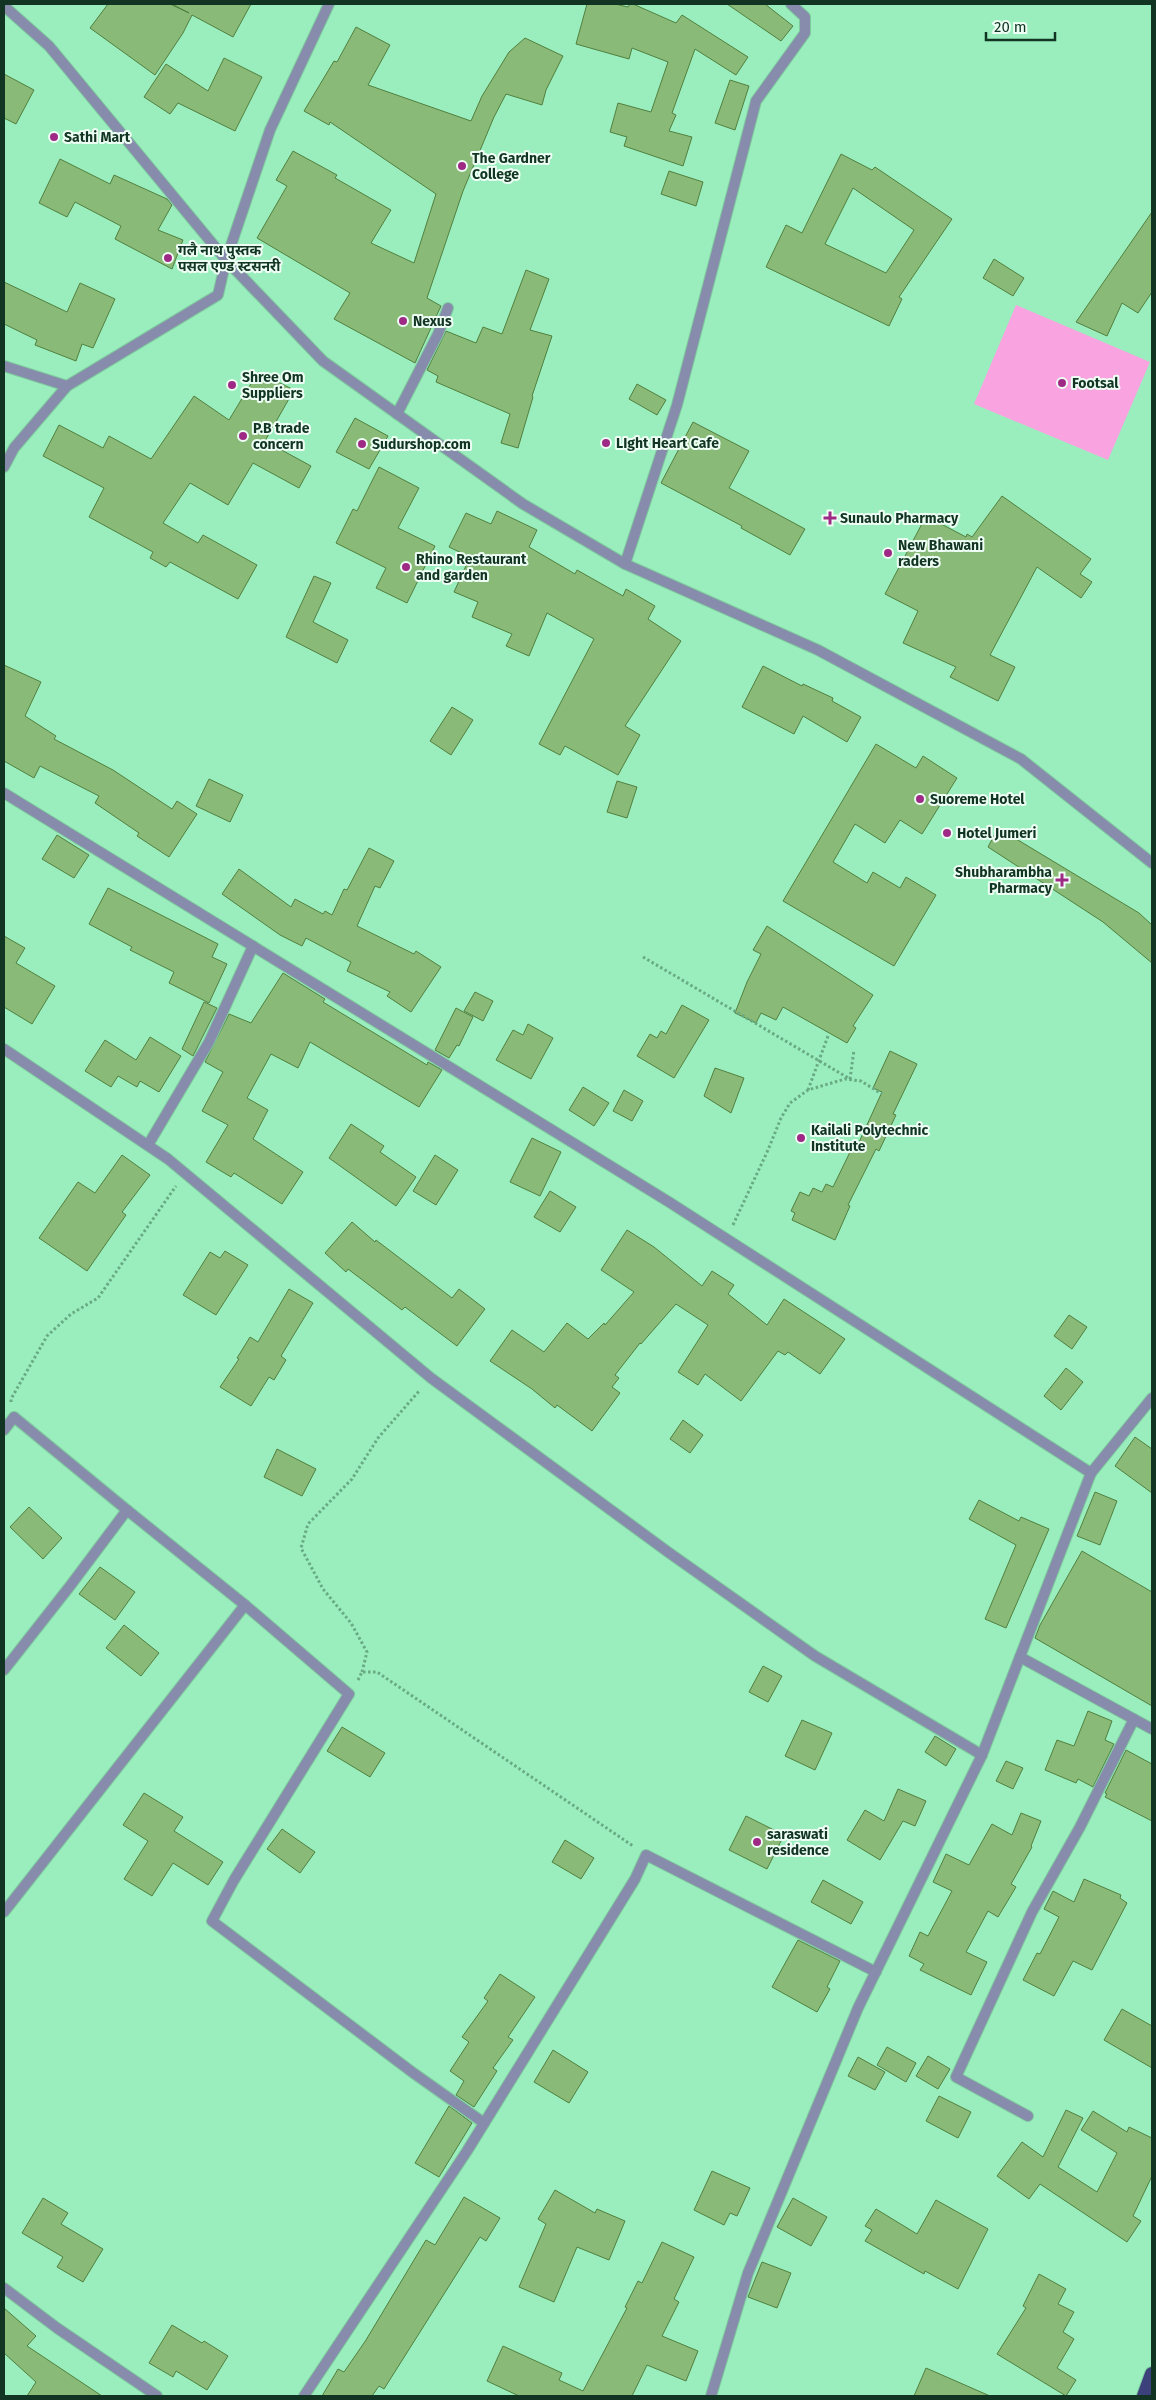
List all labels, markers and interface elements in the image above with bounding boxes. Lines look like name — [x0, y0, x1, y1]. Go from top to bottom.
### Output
scale bar — [986, 10, 1055, 42]
text: 20 m — [994, 18, 1027, 36]
place label: Sathi Mart — [64, 129, 131, 146]
marker: Sathi Mart — [48, 131, 60, 143]
place label: The Gardner College — [472, 150, 551, 183]
marker: The Gardner College — [456, 160, 468, 172]
place label: गलै नाथ पुस्तक पसल एण्ड स्टसनरी — [178, 241, 281, 275]
marker: गलै नाथ पुस्तक पसल एण्ड स्टसनरी — [162, 252, 174, 264]
place label: Nexus — [413, 313, 452, 330]
marker: Nexus — [397, 315, 409, 327]
place label: Shree Om Suppliers — [242, 369, 304, 402]
place label: Footsal — [1072, 375, 1119, 392]
marker: Footsal — [1056, 377, 1068, 389]
marker: Shree Om Suppliers — [226, 379, 238, 391]
place label: P.B trade concern — [253, 420, 310, 453]
marker: P.B trade concern — [237, 430, 249, 442]
place label: LIght Heart Cafe — [616, 435, 719, 452]
place label: Sudurshop.com — [372, 436, 471, 453]
marker: LIght Heart Cafe — [600, 437, 612, 449]
marker: Sudurshop.com — [356, 438, 368, 450]
place label: Sunaulo Pharmacy — [840, 510, 959, 527]
marker: Sunaulo Pharmacy — [824, 512, 836, 524]
place label: New Bhawani raders — [898, 537, 983, 570]
marker: New Bhawani raders — [882, 547, 894, 559]
place label: Rhino Restaurant and garden — [416, 551, 527, 584]
marker: Rhino Restaurant and garden — [400, 561, 412, 573]
place label: Suoreme Hotel — [930, 791, 1025, 808]
marker: Suoreme Hotel — [914, 793, 926, 805]
place label: Hotel Jumeri — [957, 825, 1036, 842]
marker: Hotel Jumeri — [941, 827, 953, 839]
place label: Shubharambha Pharmacy — [955, 864, 1053, 897]
marker: Shubharambha Pharmacy — [1056, 874, 1068, 886]
place label: Kailali Polytechnic Institute — [811, 1122, 929, 1155]
marker: Kailali Polytechnic Institute — [795, 1132, 807, 1144]
place label: saraswati residence — [767, 1826, 829, 1859]
marker: saraswati residence — [751, 1836, 763, 1848]

